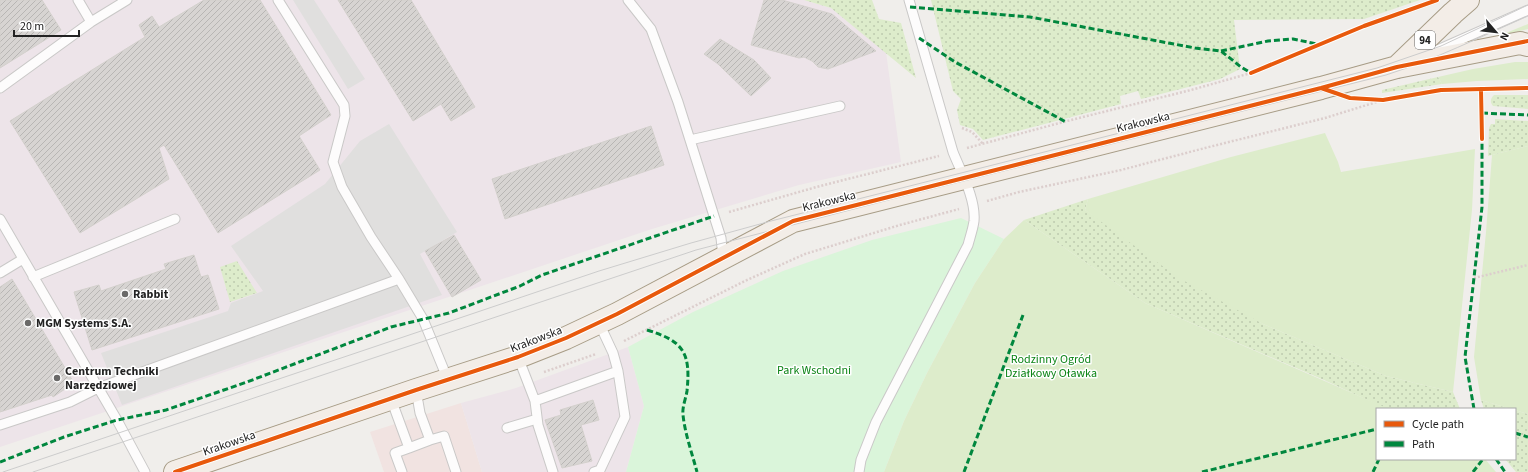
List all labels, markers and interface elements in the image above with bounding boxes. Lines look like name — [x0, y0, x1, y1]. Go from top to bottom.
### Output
scale bar — [14, 12, 79, 38]
north arrow — [1476, 12, 1516, 52]
text: 20 m — [20, 18, 44, 35]
text: N — [1496, 30, 1513, 43]
road number: 94 — [1415, 31, 1435, 49]
street label: Krakowska — [1115, 108, 1172, 137]
street label: Krakowska — [801, 187, 858, 216]
place label: Rabbit — [133, 286, 169, 303]
marker: Rabbit — [120, 289, 130, 299]
place label: MGM Systems S.A. — [36, 315, 132, 332]
marker: MGM Systems S.A. — [23, 318, 33, 328]
street label: Krakowska — [508, 322, 565, 357]
park label: Rodzinny Ogród Działkowy Oławka — [1005, 351, 1097, 382]
park label: Park Wschodni — [777, 362, 851, 379]
place label: Centrum Techniki Narzędziowej — [65, 363, 158, 394]
marker: Centrum Techniki Narzędziowej — [52, 373, 62, 383]
legend — [1376, 408, 1516, 460]
text: Cycle path — [1412, 416, 1464, 433]
street label: Krakowska — [201, 427, 258, 460]
text: Path — [1412, 436, 1435, 453]

